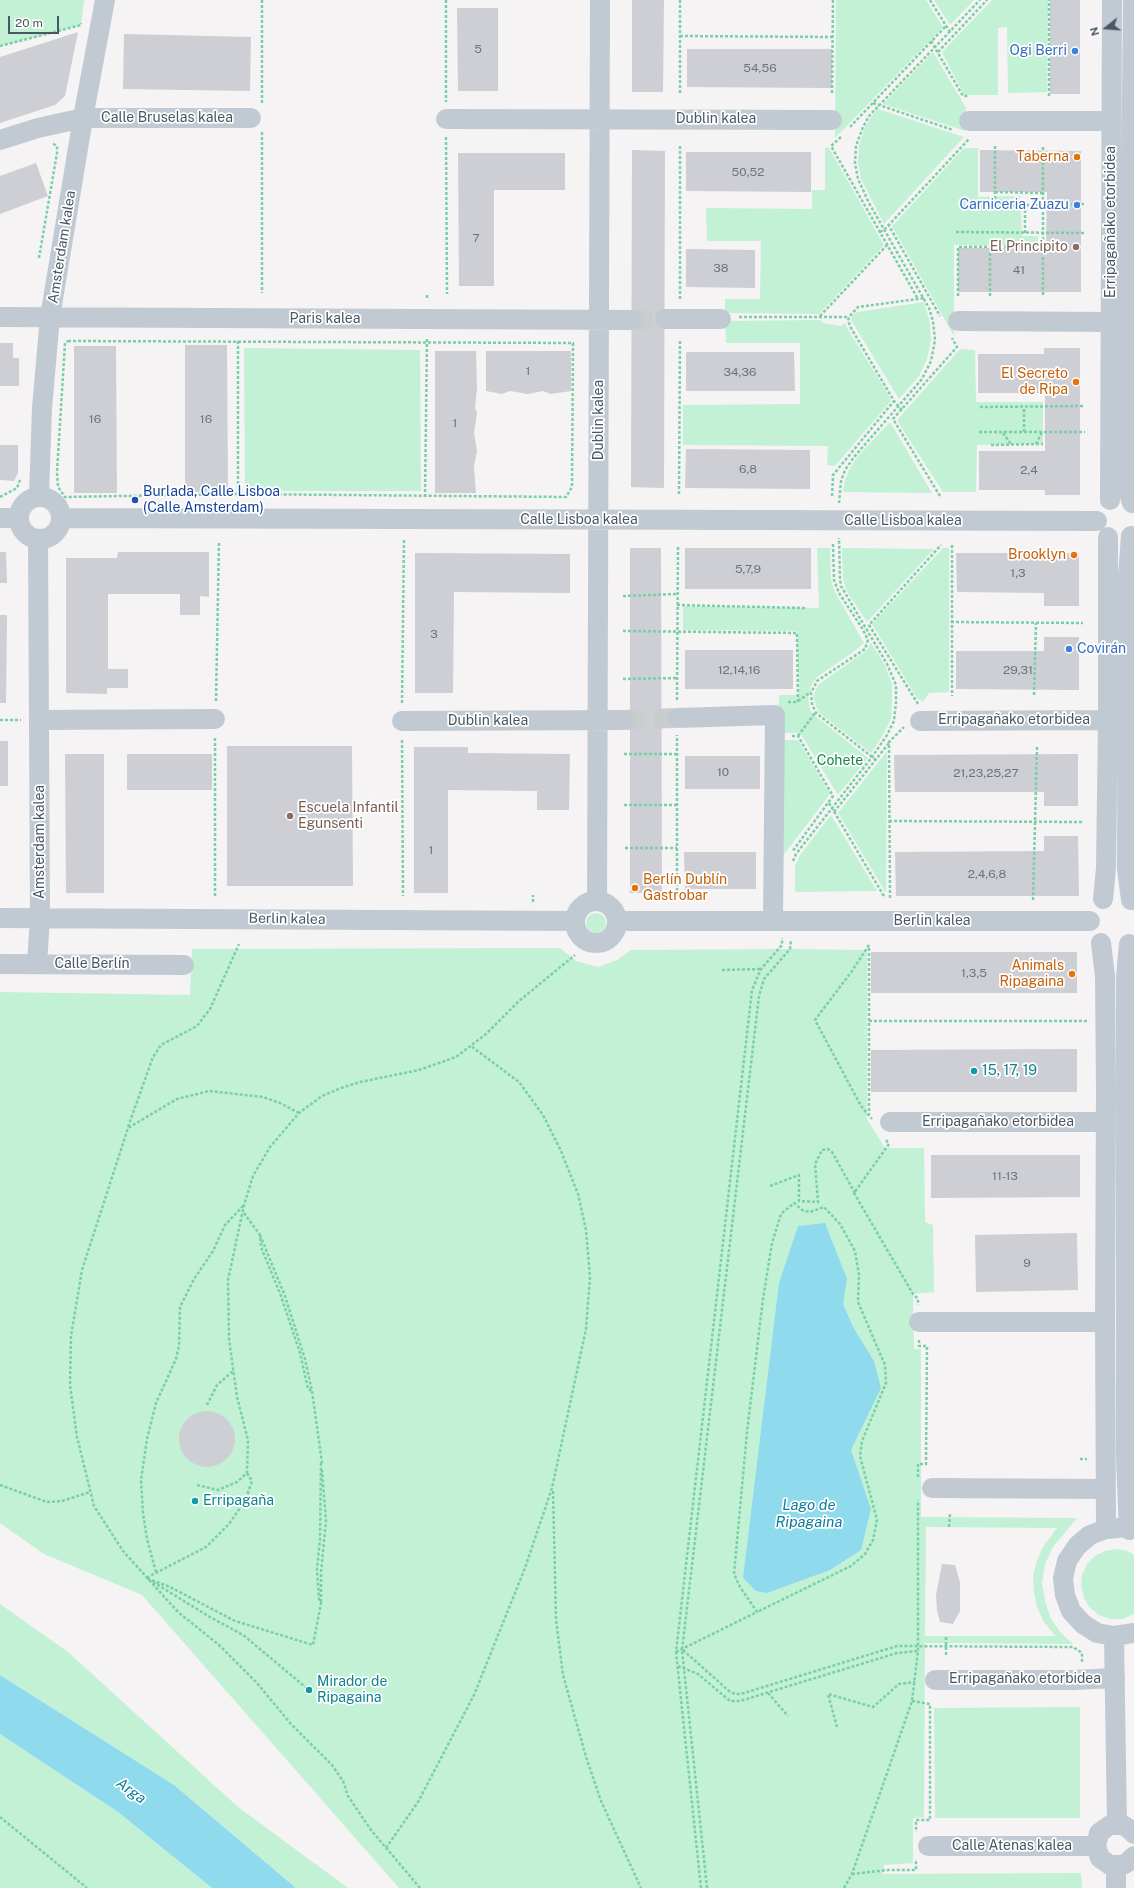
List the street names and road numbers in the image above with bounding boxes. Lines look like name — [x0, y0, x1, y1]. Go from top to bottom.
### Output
street label: Calle Bruselas kalea — [101, 110, 233, 126]
street label: Dublin kalea — [676, 111, 756, 127]
street label: Erripagañako etorbidea — [1103, 146, 1119, 298]
street label: Amsterdam kalea — [45, 189, 79, 305]
street label: Paris kalea — [290, 311, 360, 327]
street label: Dublin kalea — [591, 380, 607, 460]
street label: Calle Lisboa kalea — [520, 512, 638, 528]
street label: Calle Lisboa kalea — [844, 513, 962, 529]
street label: Erripagañako etorbidea — [938, 712, 1090, 728]
street label: Dublin kalea — [448, 713, 528, 729]
street label: Amsterdam kalea — [32, 785, 48, 899]
street label: Berlin kalea — [248, 910, 326, 928]
street label: Berlin kalea — [894, 913, 970, 929]
street label: Calle Berlín — [54, 956, 130, 972]
street label: Erripagañako etorbidea — [922, 1114, 1074, 1130]
street label: Erripagañako etorbidea — [949, 1671, 1101, 1687]
street label: Calle Atenas kalea — [952, 1838, 1072, 1854]

